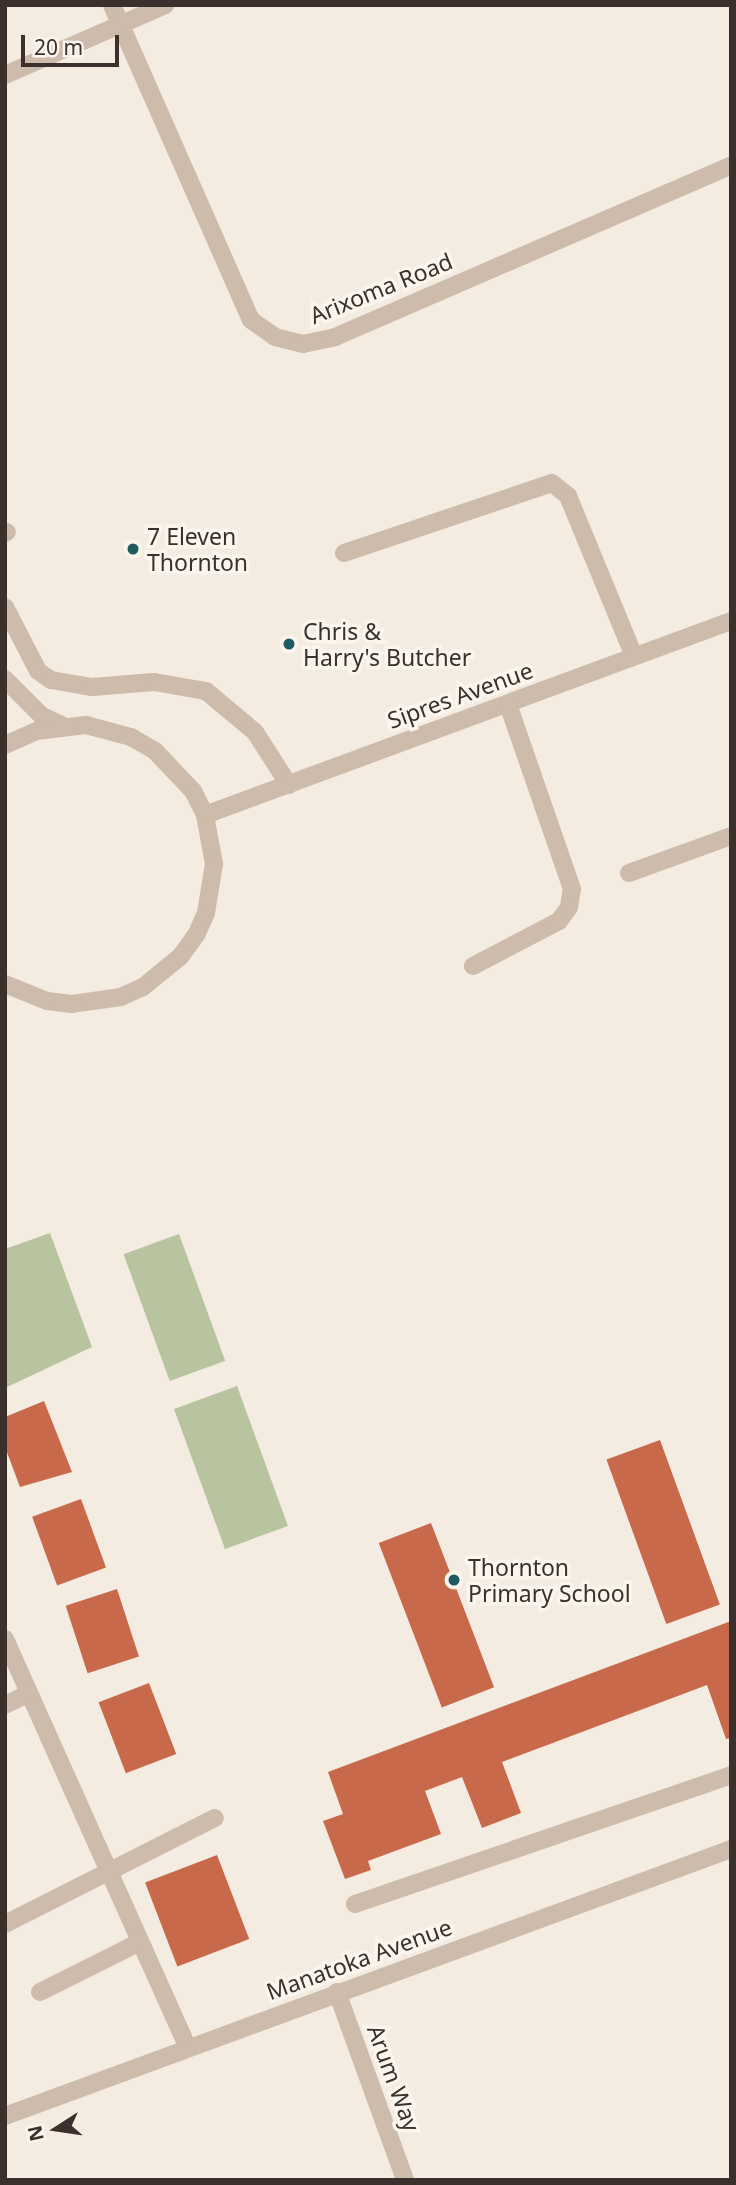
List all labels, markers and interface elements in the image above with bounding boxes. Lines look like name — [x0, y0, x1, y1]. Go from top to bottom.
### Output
scale bar — [24, 21, 122, 65]
text: 20 m — [34, 33, 83, 61]
street label: Arixoma Road — [306, 247, 456, 329]
place label: 7 Eleven Thornton — [147, 522, 248, 576]
marker: 7 Eleven Thornton — [125, 541, 141, 557]
place label: Chris & Harry's Butcher — [303, 617, 471, 671]
marker: Chris & Harry's Butcher — [281, 636, 297, 652]
street label: Sipres Avenue — [384, 656, 536, 734]
place label: Thornton Primary School — [468, 1553, 631, 1607]
marker: Thornton Primary School — [446, 1572, 462, 1588]
street label: Manatoka Avenue — [263, 1913, 455, 2005]
street label: Arum Way — [362, 2021, 426, 2135]
north arrow — [21, 2094, 91, 2164]
text: N — [21, 2123, 50, 2144]

